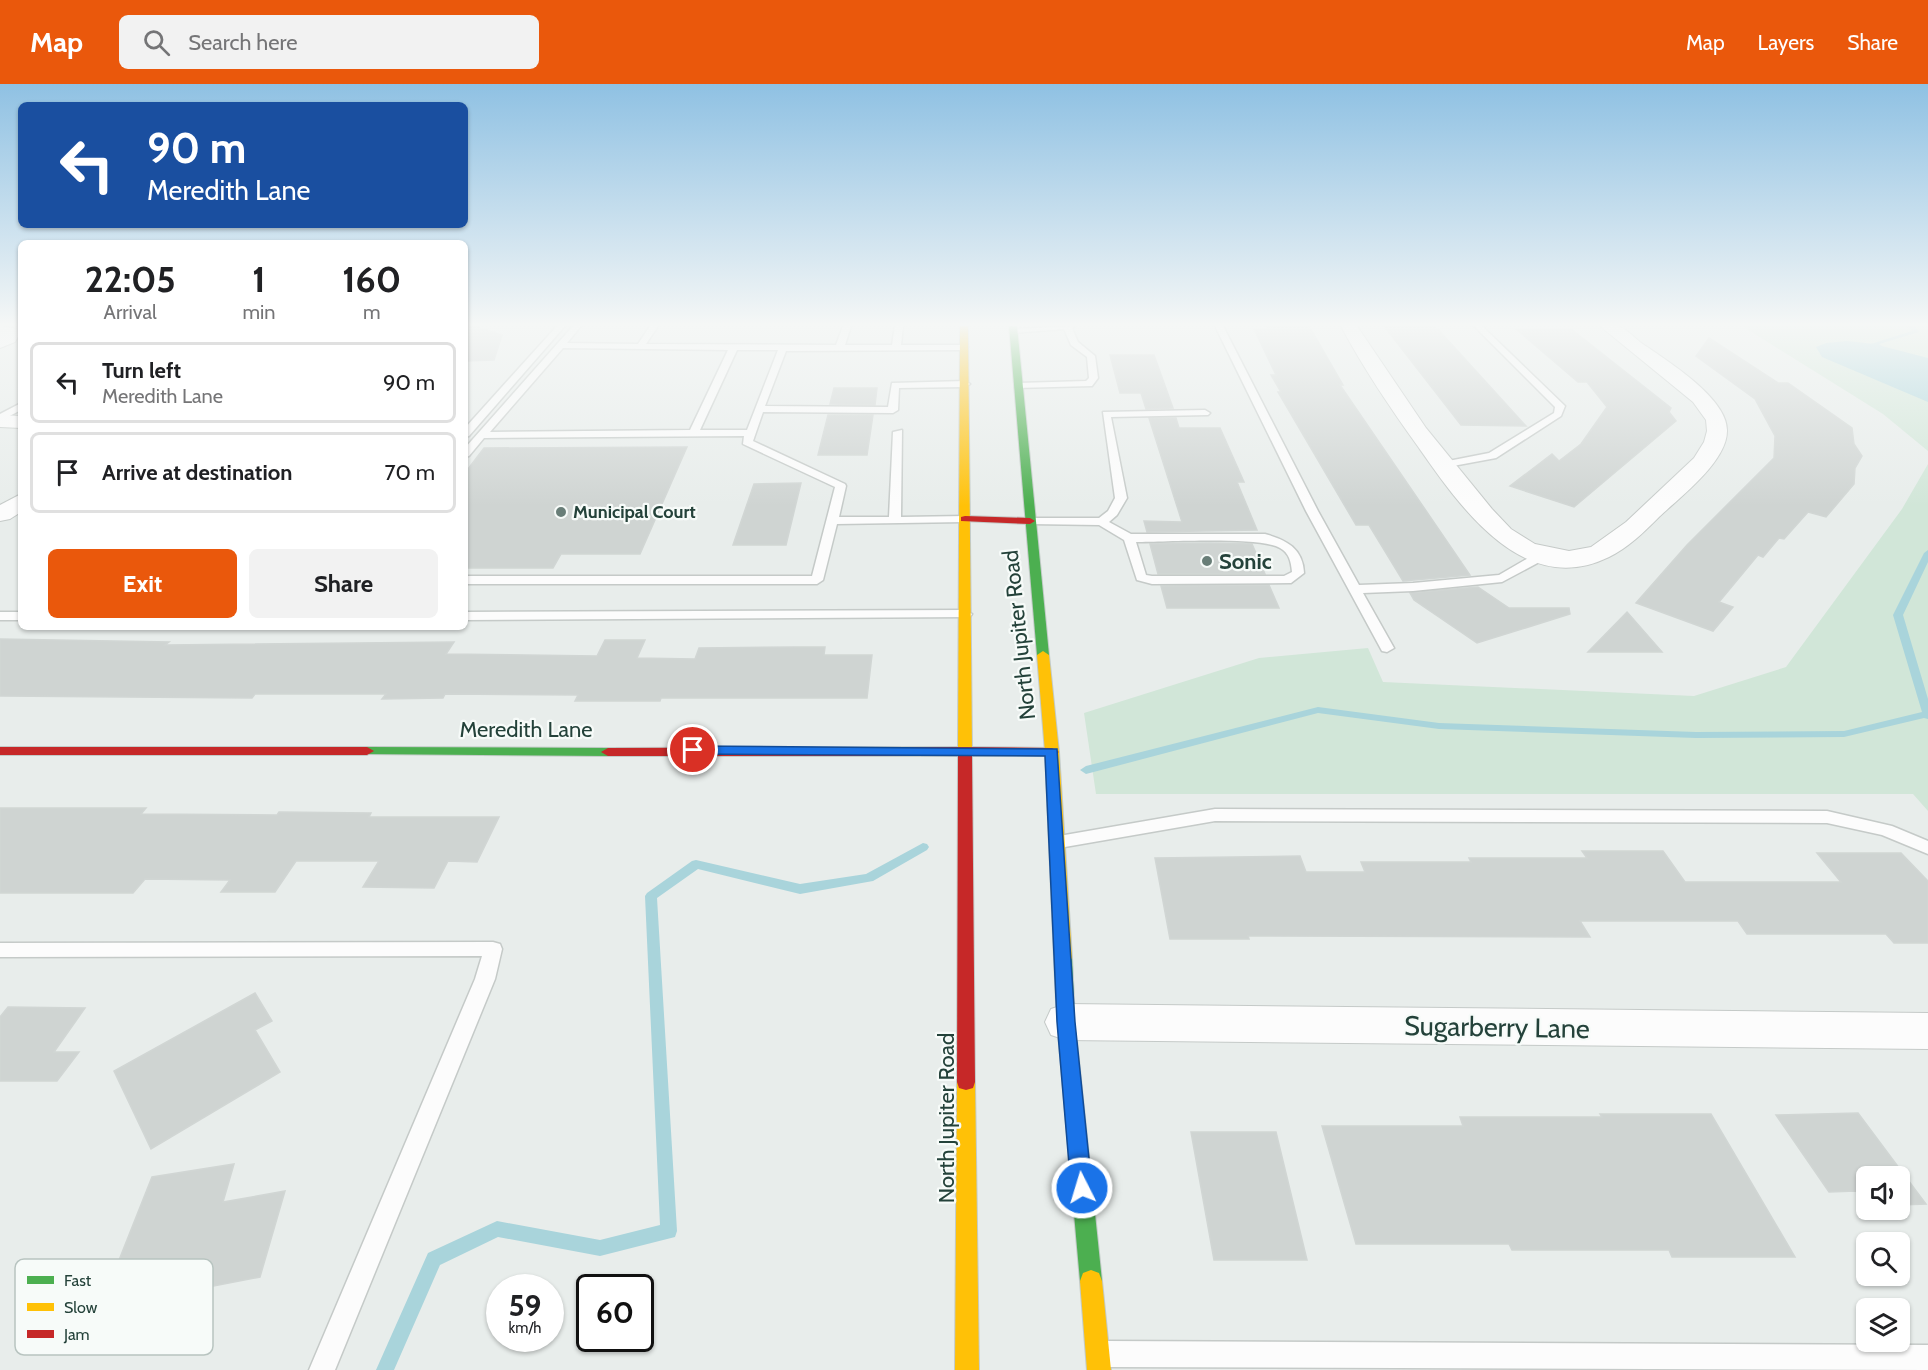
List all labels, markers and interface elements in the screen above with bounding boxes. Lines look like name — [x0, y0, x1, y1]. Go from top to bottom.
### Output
search box — [119, 15, 539, 69]
text: Map — [30, 25, 83, 59]
icon: search — [140, 26, 173, 59]
text: Search here — [188, 29, 297, 56]
text: Map — [1686, 30, 1725, 55]
text: Layers — [1758, 30, 1814, 55]
text: Share — [1847, 30, 1898, 55]
text: 90 m — [147, 122, 246, 174]
icon: left — [48, 126, 126, 204]
text: Meredith Lane — [147, 174, 310, 207]
text: 22:05 — [85, 257, 176, 301]
text: 1 — [252, 257, 266, 301]
text: 160 — [342, 257, 401, 301]
text: Arrival — [104, 300, 157, 324]
text: min — [242, 300, 275, 324]
text: m — [363, 300, 380, 324]
text: Turn left — [102, 357, 181, 384]
icon: left — [51, 366, 84, 399]
text: 90 m — [383, 369, 435, 396]
text: Meredith Lane — [102, 384, 223, 408]
icon: arrive — [51, 456, 84, 489]
text: Arrive at destination — [102, 459, 292, 486]
text: 70 m — [385, 459, 435, 486]
place label: Municipal Court — [573, 501, 696, 523]
marker: Municipal Court — [554, 505, 568, 519]
place label: Sonic — [1219, 548, 1272, 575]
button: Exit — [48, 549, 237, 618]
button: Share — [249, 549, 438, 618]
street label: North Jupiter Road — [997, 549, 1041, 721]
marker: Sonic — [1200, 554, 1214, 568]
street label: Meredith Lane — [459, 716, 593, 743]
pin — [667, 724, 718, 775]
icon: arrive — [676, 733, 709, 766]
street label: Sugarberry Lane — [1404, 1009, 1590, 1045]
street label: North Jupiter Road — [933, 1033, 960, 1203]
position arrow — [1050, 1156, 1114, 1220]
map controls — [1856, 1166, 1910, 1352]
button: sound — [1856, 1166, 1910, 1220]
button: search — [1856, 1232, 1910, 1286]
legend — [15, 1259, 213, 1355]
text: Fast — [64, 1271, 92, 1290]
speed limit sign: 60 — [576, 1274, 654, 1352]
text: 59 — [509, 1287, 541, 1324]
text: Slow — [64, 1298, 98, 1317]
button: layers — [1856, 1298, 1910, 1352]
text: km/h — [509, 1319, 541, 1337]
text: Jam — [63, 1325, 90, 1344]

